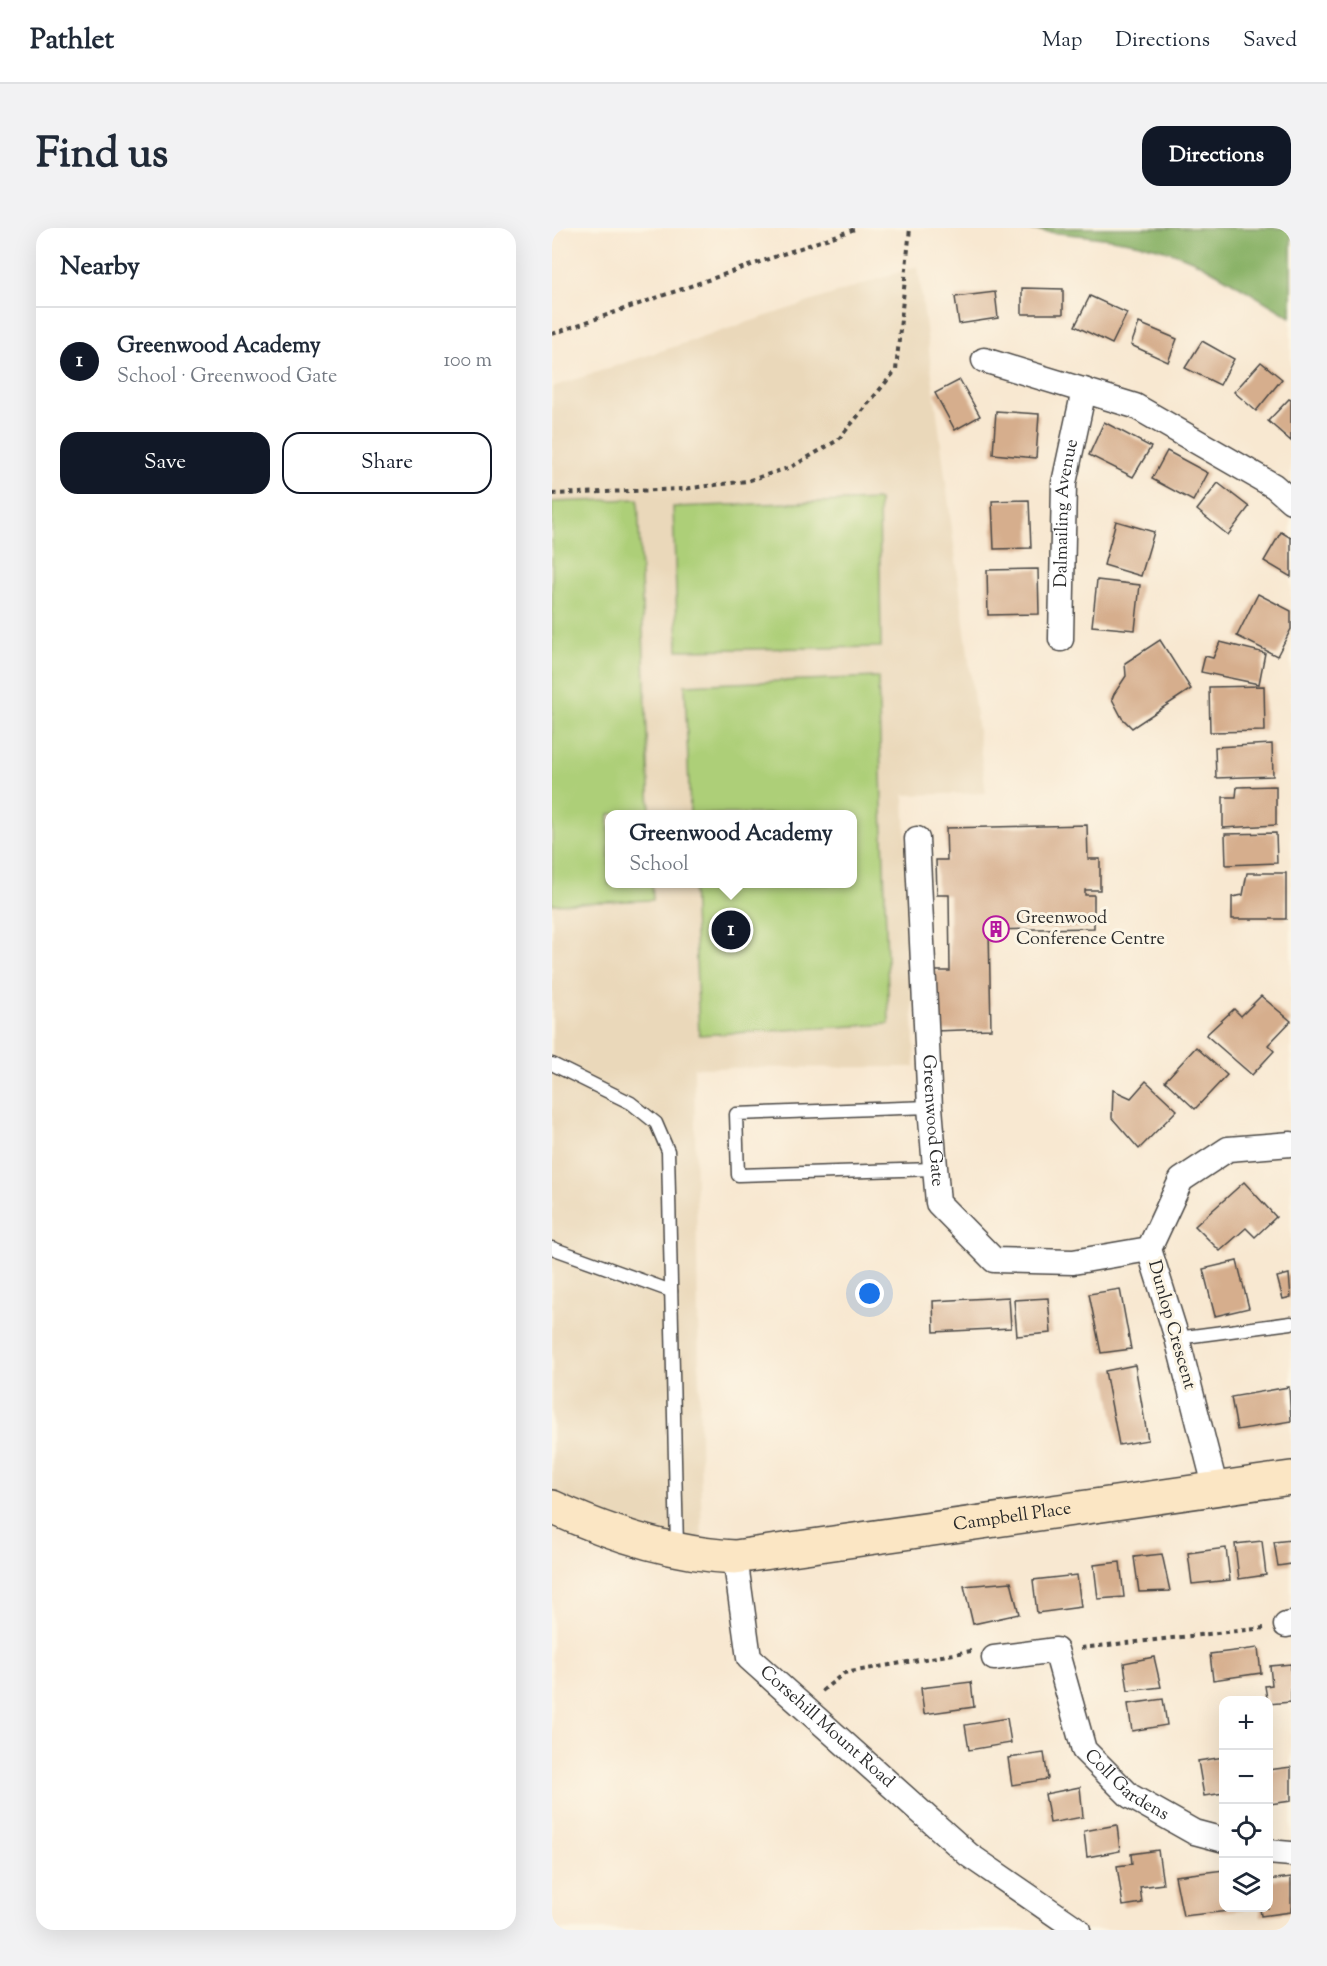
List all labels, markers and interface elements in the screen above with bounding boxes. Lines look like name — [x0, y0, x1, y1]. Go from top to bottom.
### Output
text: Pathlet — [30, 21, 114, 61]
text: Map — [1042, 26, 1082, 56]
text: Directions — [1115, 26, 1210, 56]
text: Saved — [1243, 26, 1297, 56]
text: Find us — [36, 126, 168, 186]
button: Directions — [1142, 126, 1291, 186]
text: Nearby — [60, 249, 140, 286]
text: Greenwood Academy — [117, 331, 321, 363]
text: 1 — [76, 347, 83, 376]
text: 100 m — [443, 347, 492, 376]
text: School · Greenwood Gate — [117, 363, 337, 392]
button: Save — [60, 432, 270, 494]
button: Share — [282, 432, 492, 494]
street label: Dalmailing Avenue — [1049, 437, 1086, 588]
popup — [605, 810, 857, 888]
text: Greenwood Academy — [629, 819, 833, 851]
text: School — [629, 851, 689, 880]
place label: Greenwood Conference Centre — [1016, 906, 1165, 953]
pin: 1 — [712, 908, 750, 952]
building icon: Greenwood Conference Centre — [981, 914, 1011, 944]
street label: Greenwood Gate — [914, 1054, 950, 1188]
street label: Dunlop Crescent — [1140, 1257, 1202, 1393]
your location — [855, 1279, 884, 1308]
street label: Campbell Place — [952, 1496, 1073, 1539]
street label: Corsehill Mount Road — [753, 1660, 900, 1795]
map controls — [1219, 1696, 1273, 1912]
button: + — [1219, 1696, 1273, 1750]
street label: Coll Gardens — [1078, 1744, 1173, 1828]
button: − — [1219, 1750, 1273, 1804]
button: locate — [1219, 1804, 1273, 1858]
button: layers — [1219, 1858, 1273, 1912]

